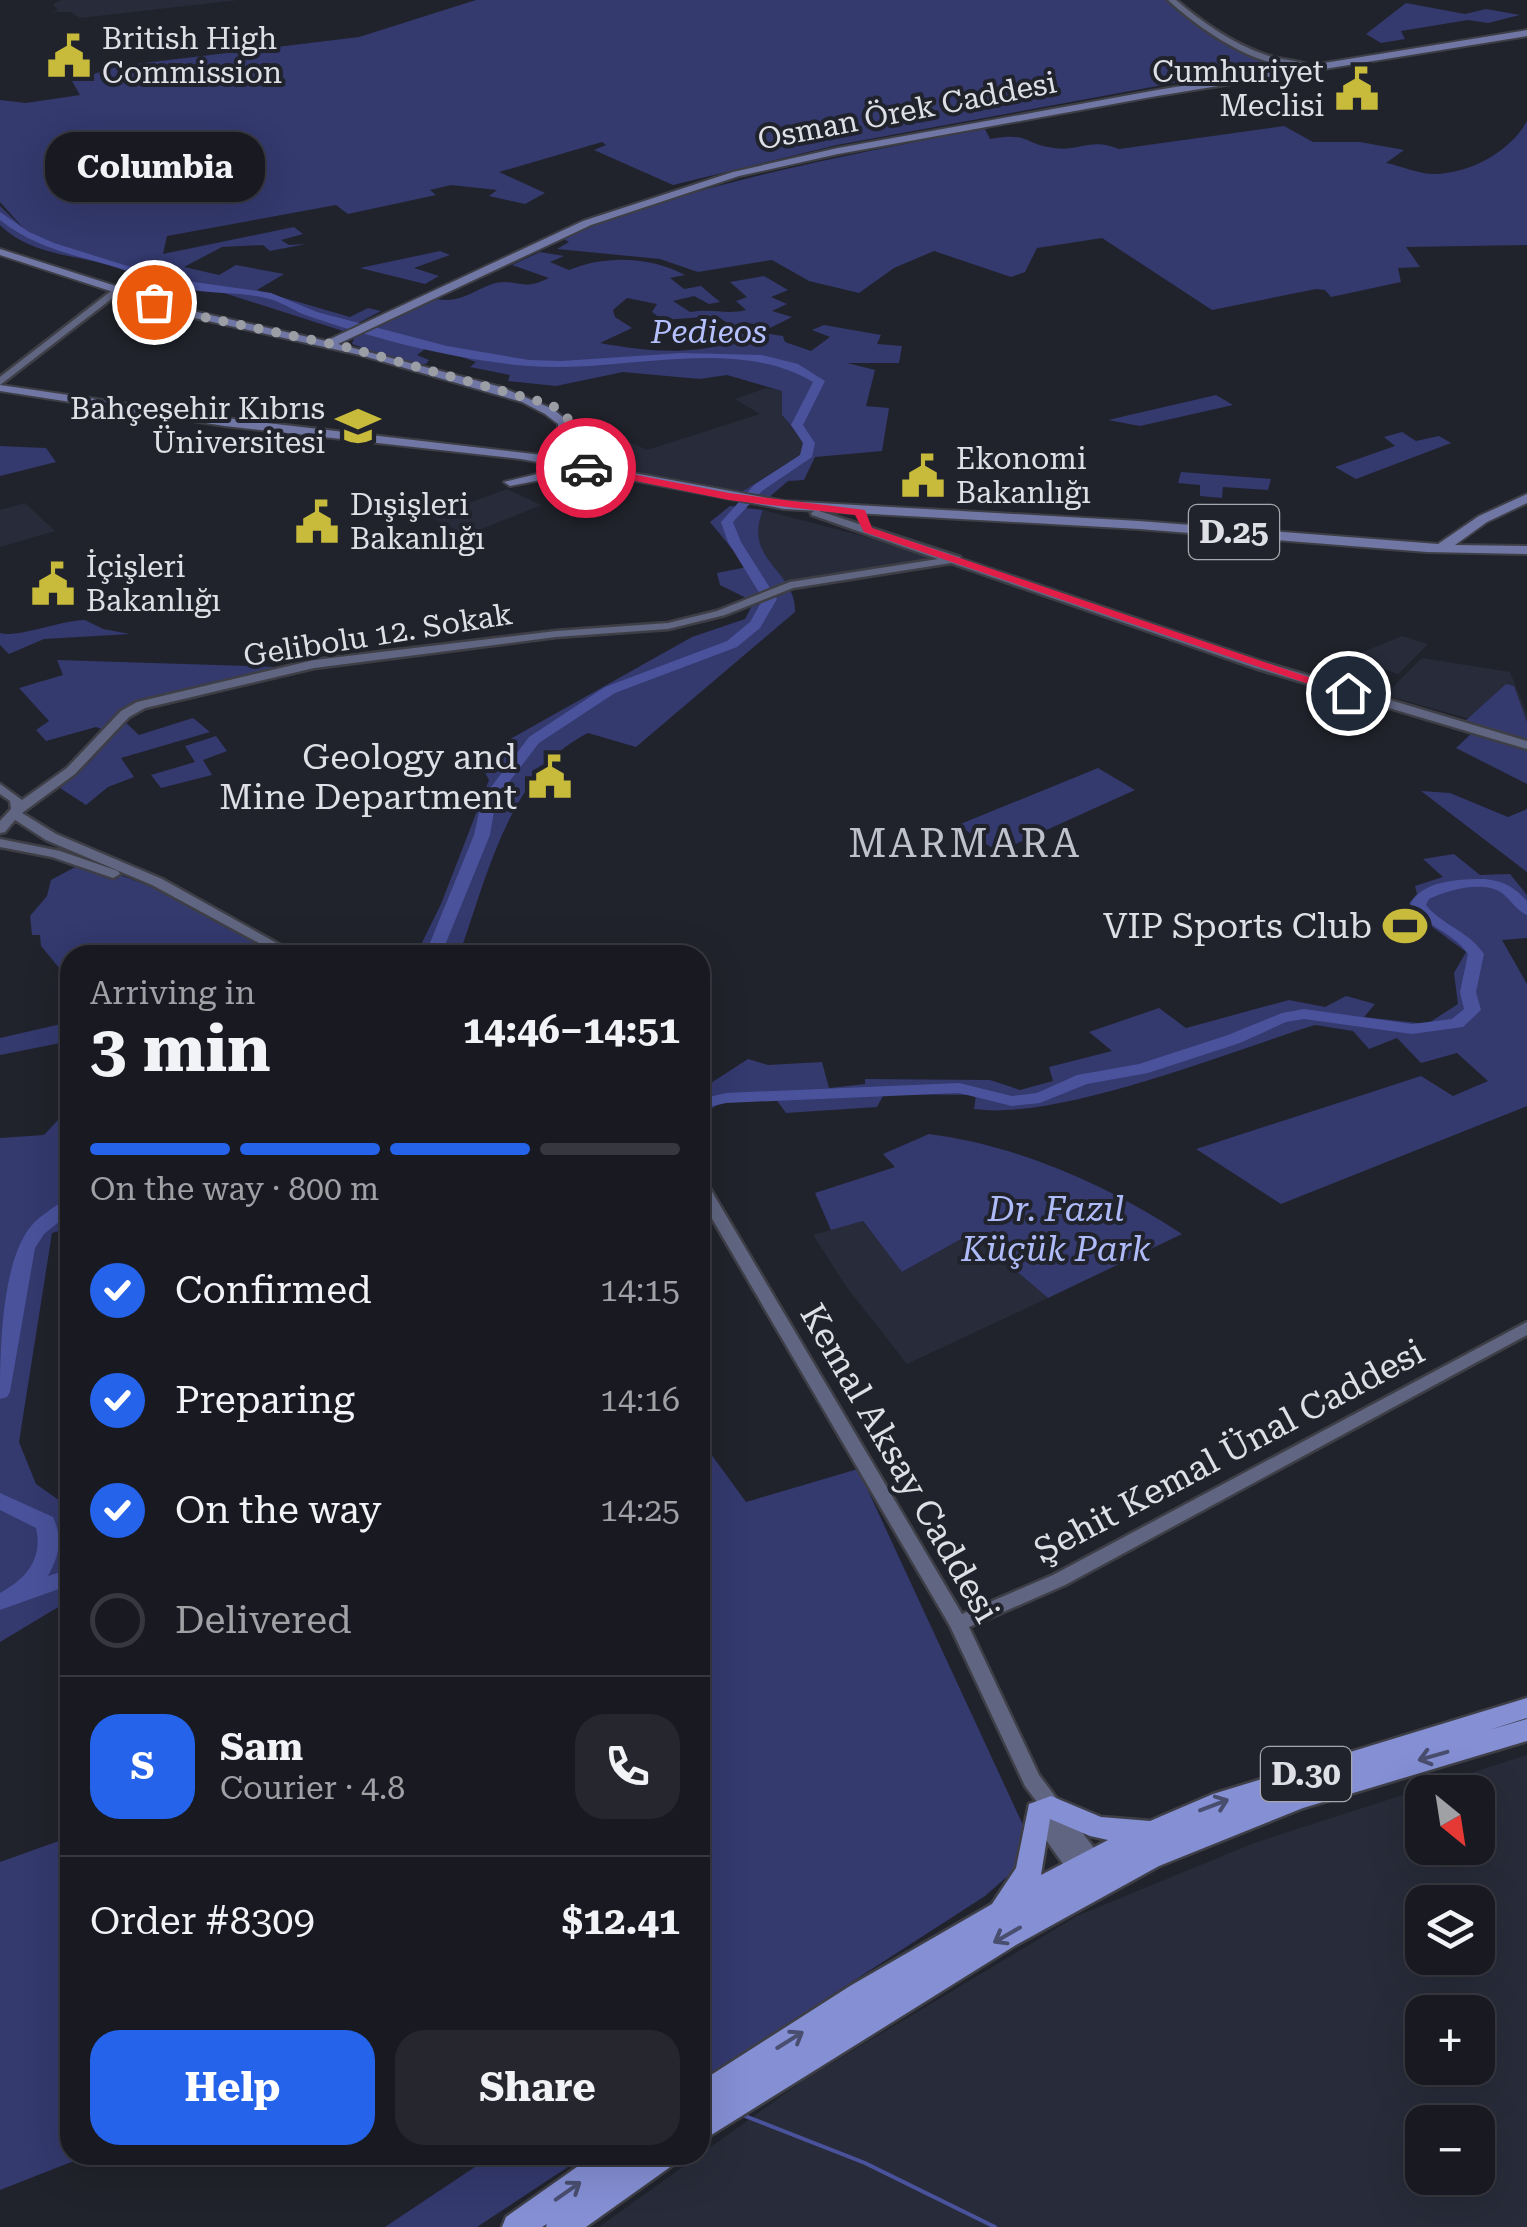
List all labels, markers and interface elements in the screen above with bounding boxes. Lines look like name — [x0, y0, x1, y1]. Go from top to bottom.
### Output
place label: British High Commission — [102, 21, 282, 90]
public building icon: British High Commission — [45, 32, 93, 80]
place label: Cumhuriyet Meclisi — [1152, 54, 1324, 123]
street label: Osman Örek Caddesi — [755, 64, 1059, 157]
public building icon: Cumhuriyet Meclisi — [1333, 65, 1381, 113]
callout: Columbia — [44, 132, 264, 202]
text: Columbia — [77, 148, 233, 186]
pin — [112, 260, 197, 345]
icon: bag — [127, 275, 182, 330]
water label: Pedieos — [650, 313, 767, 351]
place label: Bahçeşehir Kıbrıs Üniversitesi — [70, 391, 325, 460]
school or university icon: Bahçeşehir Kıbrıs Üniversitesi — [334, 402, 382, 450]
courier — [536, 418, 636, 518]
icon: car — [559, 441, 614, 496]
place label: Ekonomi Bakanlığı — [956, 441, 1091, 510]
public building icon: Ekonomi Bakanlığı — [899, 452, 947, 500]
place label: Dışişleri Bakanlığı — [350, 487, 485, 556]
public building icon: Dışişleri Bakanlığı — [293, 498, 341, 546]
road number: D.25 — [1189, 505, 1279, 559]
place label: İçişleri Bakanlığı — [86, 549, 221, 618]
public building icon: İçişleri Bakanlığı — [29, 560, 77, 608]
street label: Gelibolu 12. Sokak — [241, 596, 515, 673]
pin — [1306, 651, 1391, 736]
icon: home — [1321, 666, 1376, 721]
place label: Geology and Mine Department — [219, 737, 517, 818]
public building icon: Geology and Mine Department — [526, 753, 574, 801]
district label: MARMARA — [848, 820, 1082, 867]
sports icon: VIP Sports Club — [1381, 902, 1429, 950]
place label: VIP Sports Club — [1103, 906, 1372, 947]
text: Arriving in — [90, 974, 255, 1012]
text: 14:46–14:51 — [463, 1008, 680, 1052]
text: 3 min — [90, 1011, 271, 1087]
text: On the way · 800 m — [90, 1170, 379, 1208]
park label: Dr. Fazıl Küçük Park — [960, 1189, 1151, 1270]
icon: check — [90, 1263, 145, 1318]
text: Confirmed — [175, 1268, 372, 1312]
text: 14:15 — [600, 1271, 680, 1309]
street label: Kemal Aksay Caddesi — [792, 1297, 1008, 1630]
street label: Şehit Kemal Ünal Caddesi — [1027, 1331, 1431, 1572]
icon: check — [90, 1373, 145, 1428]
text: Preparing — [175, 1378, 355, 1422]
text: 14:16 — [600, 1381, 680, 1419]
icon: check — [90, 1483, 145, 1538]
text: On the way — [175, 1488, 381, 1532]
text: 14:25 — [600, 1491, 680, 1529]
text: Delivered — [175, 1598, 352, 1642]
button: phone — [575, 1714, 680, 1819]
text: Sam — [220, 1725, 303, 1769]
text: S — [131, 1744, 154, 1788]
road number: D.30 — [1261, 1747, 1351, 1801]
one-way arrow — [1418, 1748, 1449, 1766]
text: Courier · 4.8 — [220, 1769, 405, 1807]
north arrow — [1405, 1775, 1495, 1865]
map controls — [1405, 1775, 1495, 2195]
one-way arrow — [1197, 1795, 1228, 1813]
button: layers — [1405, 1885, 1495, 1975]
text: Order #8309 — [90, 1899, 315, 1943]
text: $12.41 — [562, 1899, 680, 1943]
one-way arrow — [993, 1925, 1022, 1945]
button: + — [1405, 1995, 1495, 2085]
one-way arrow — [775, 2029, 804, 2050]
button: Help — [90, 2030, 375, 2145]
button: Share — [395, 2030, 680, 2145]
button: − — [1405, 2105, 1495, 2195]
one-way arrow — [554, 2181, 581, 2202]

